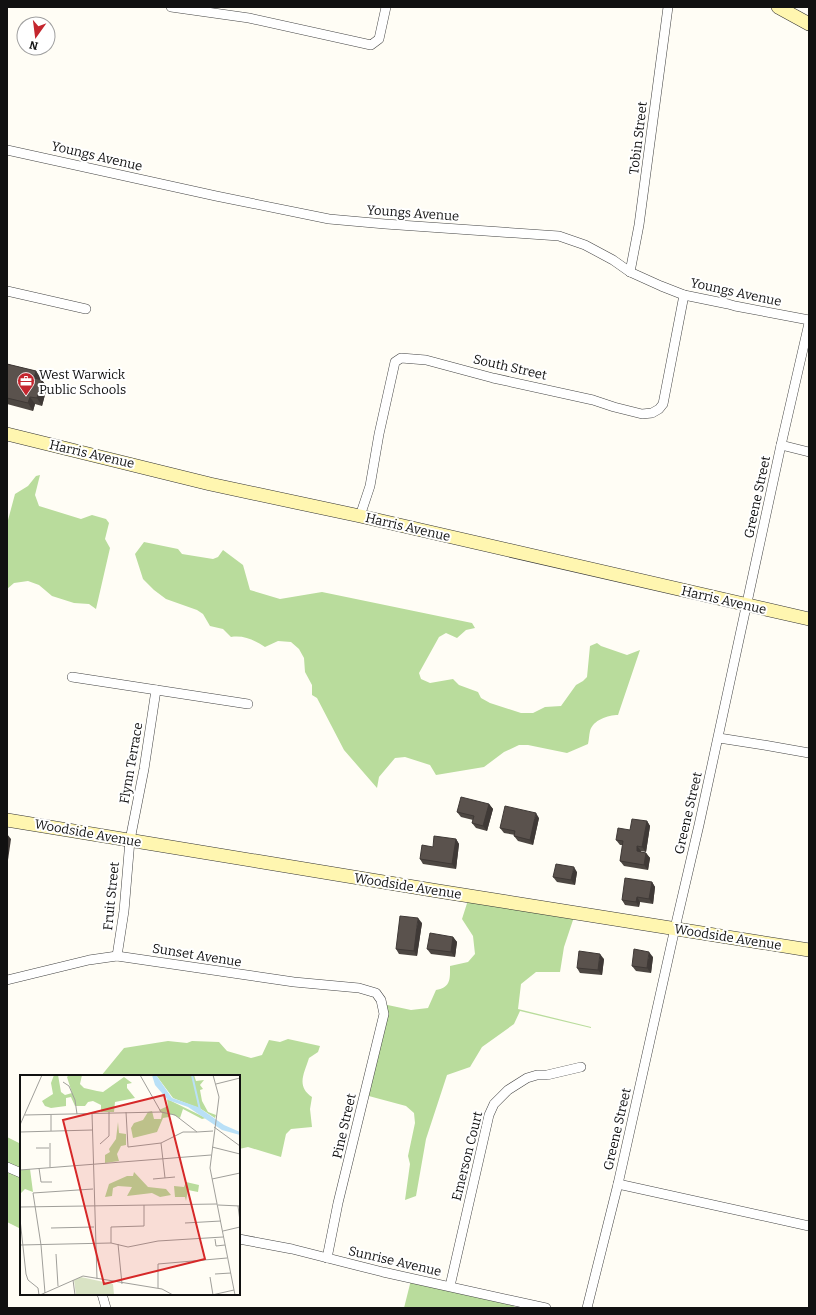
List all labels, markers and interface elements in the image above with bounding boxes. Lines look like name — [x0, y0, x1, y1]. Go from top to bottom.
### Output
north arrow — [16, 16, 56, 56]
text: N — [28, 38, 39, 53]
street label: Tobin Street — [626, 100, 650, 175]
street label: Youngs Avenue — [50, 138, 144, 174]
street label: Youngs Avenue — [366, 202, 460, 224]
street label: Youngs Avenue — [689, 275, 783, 309]
street label: South Street — [472, 351, 549, 383]
place label: West Warwick Public Schools — [39, 367, 126, 397]
office icon: West Warwick Public Schools — [16, 371, 36, 396]
street label: Harris Avenue — [48, 437, 136, 471]
street label: Greene Street — [741, 454, 773, 540]
street label: Harris Avenue — [364, 510, 452, 544]
street label: Harris Avenue — [680, 583, 768, 617]
street label: Flynn Terrace — [116, 721, 146, 805]
street label: Greene Street — [671, 770, 705, 856]
street label: Woodside Avenue — [33, 816, 143, 850]
street label: Fruit Street — [100, 861, 122, 931]
street label: Woodside Avenue — [353, 870, 463, 902]
street label: Woodside Avenue — [673, 921, 783, 953]
street label: Sunset Avenue — [151, 941, 243, 969]
inset map — [20, 1075, 240, 1295]
street label: Greene Street — [600, 1086, 634, 1172]
street label: Pine Street — [329, 1092, 359, 1160]
street label: Emerson Court — [449, 1109, 485, 1202]
street label: Sunrise Avenue — [347, 1243, 443, 1279]

